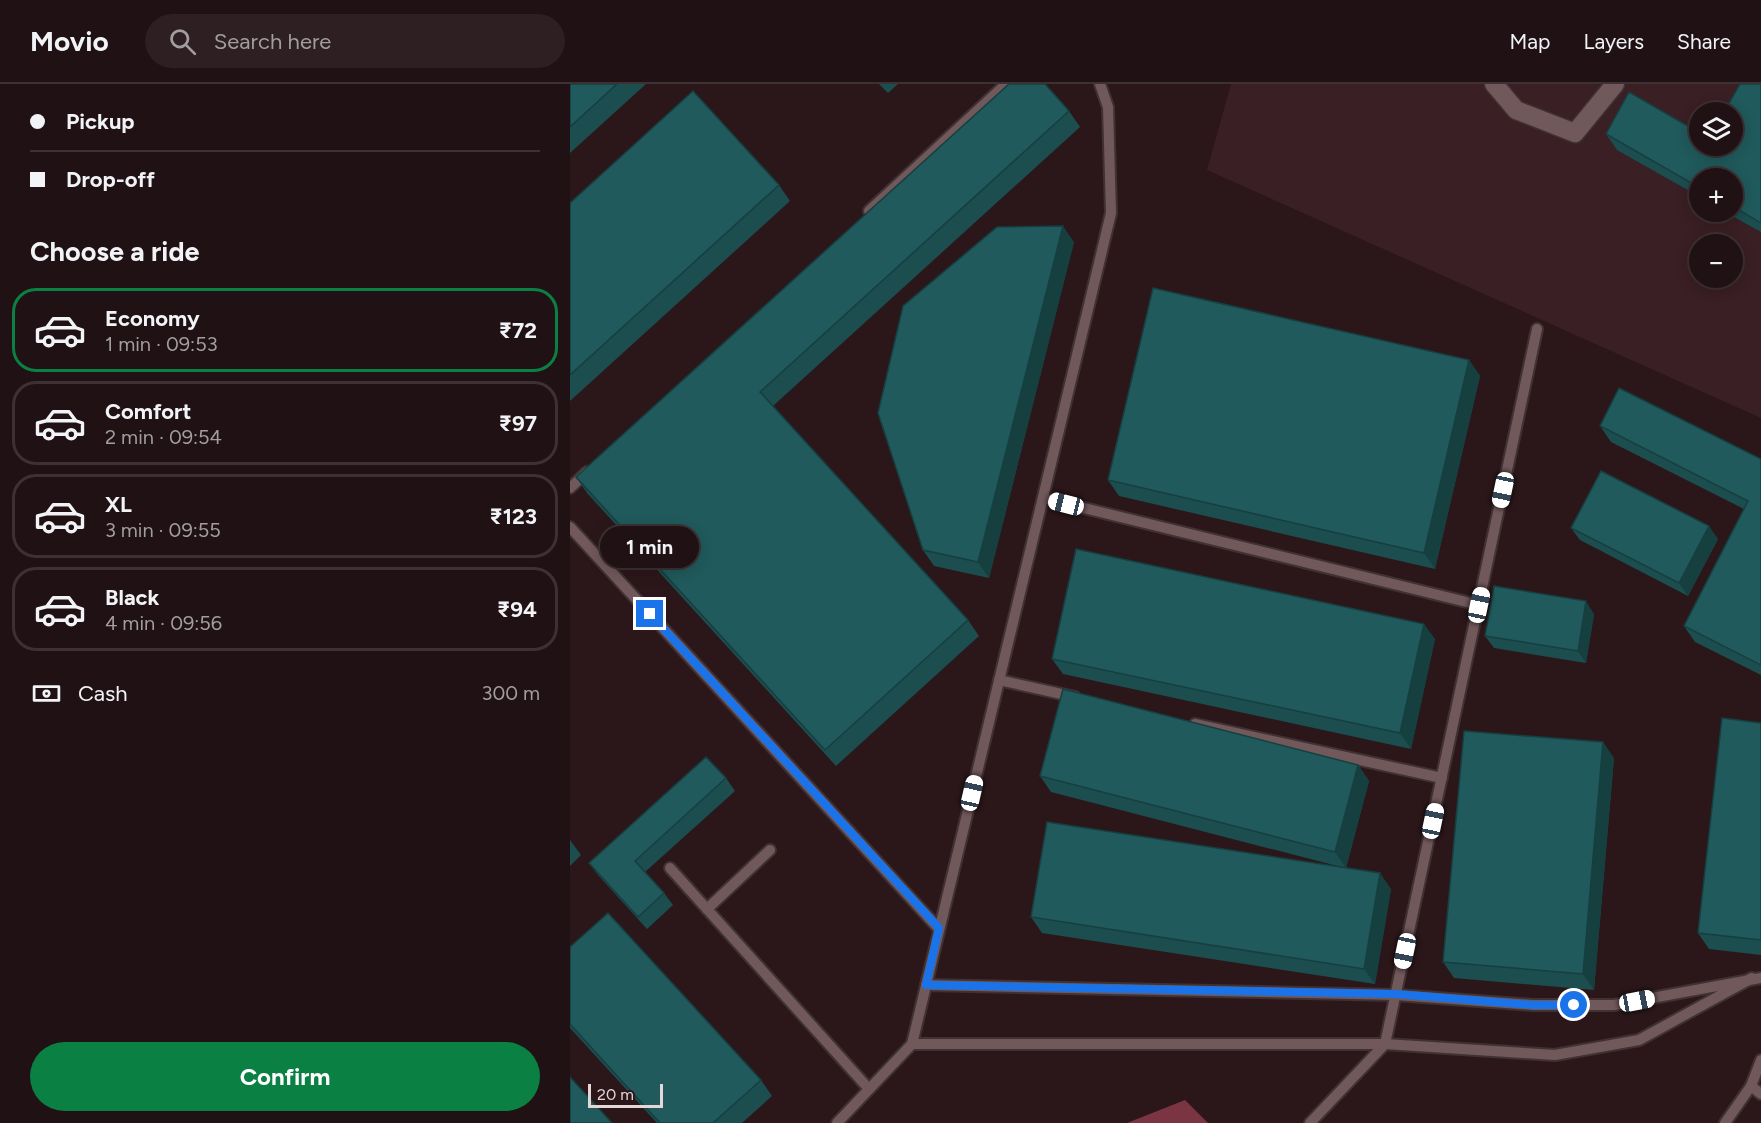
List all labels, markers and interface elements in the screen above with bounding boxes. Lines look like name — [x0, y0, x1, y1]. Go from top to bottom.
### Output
search box — [145, 14, 565, 68]
text: Movio — [30, 24, 109, 58]
icon: search — [166, 25, 199, 58]
text: Search here — [214, 28, 331, 55]
text: Map — [1510, 29, 1550, 54]
text: Layers — [1583, 29, 1644, 54]
text: Share — [1677, 29, 1731, 54]
map controls — [1689, 102, 1743, 288]
button: layers — [1689, 102, 1743, 156]
text: Pickup — [66, 108, 135, 135]
text: Drop-off — [66, 166, 155, 193]
button: + — [1689, 168, 1743, 222]
button: − — [1689, 234, 1743, 288]
text: Choose a ride — [30, 235, 199, 268]
icon: car — [33, 303, 87, 357]
text: Economy — [105, 305, 200, 332]
text: ₹72 — [499, 317, 537, 344]
text: 1 min · 09:53 — [105, 332, 218, 356]
icon: car — [33, 396, 87, 450]
text: Comfort — [105, 398, 191, 425]
text: ₹97 — [499, 410, 537, 437]
text: 2 min · 09:54 — [105, 425, 222, 449]
car — [1490, 471, 1516, 509]
icon: car — [33, 489, 87, 543]
text: XL — [105, 491, 132, 518]
car — [1046, 491, 1086, 517]
text: ₹123 — [490, 503, 537, 530]
text: 3 min · 09:55 — [105, 518, 221, 542]
callout: 1 min — [601, 527, 700, 569]
text: 1 min — [626, 535, 673, 559]
icon: car — [33, 582, 87, 636]
text: Black — [105, 584, 159, 611]
car — [1466, 586, 1492, 624]
text: ₹94 — [497, 596, 537, 623]
route end — [636, 600, 663, 627]
text: 4 min · 09:56 — [105, 611, 222, 635]
icon: cash — [30, 677, 63, 710]
text: Cash — [78, 680, 128, 707]
text: 300 m — [482, 681, 540, 705]
car — [959, 773, 985, 813]
car — [1420, 802, 1446, 840]
car — [1392, 932, 1418, 970]
car — [1618, 989, 1656, 1013]
route start — [1560, 991, 1587, 1018]
button: Confirm — [30, 1042, 540, 1111]
scale bar — [588, 1081, 663, 1108]
text: 20 m — [597, 1085, 634, 1104]

